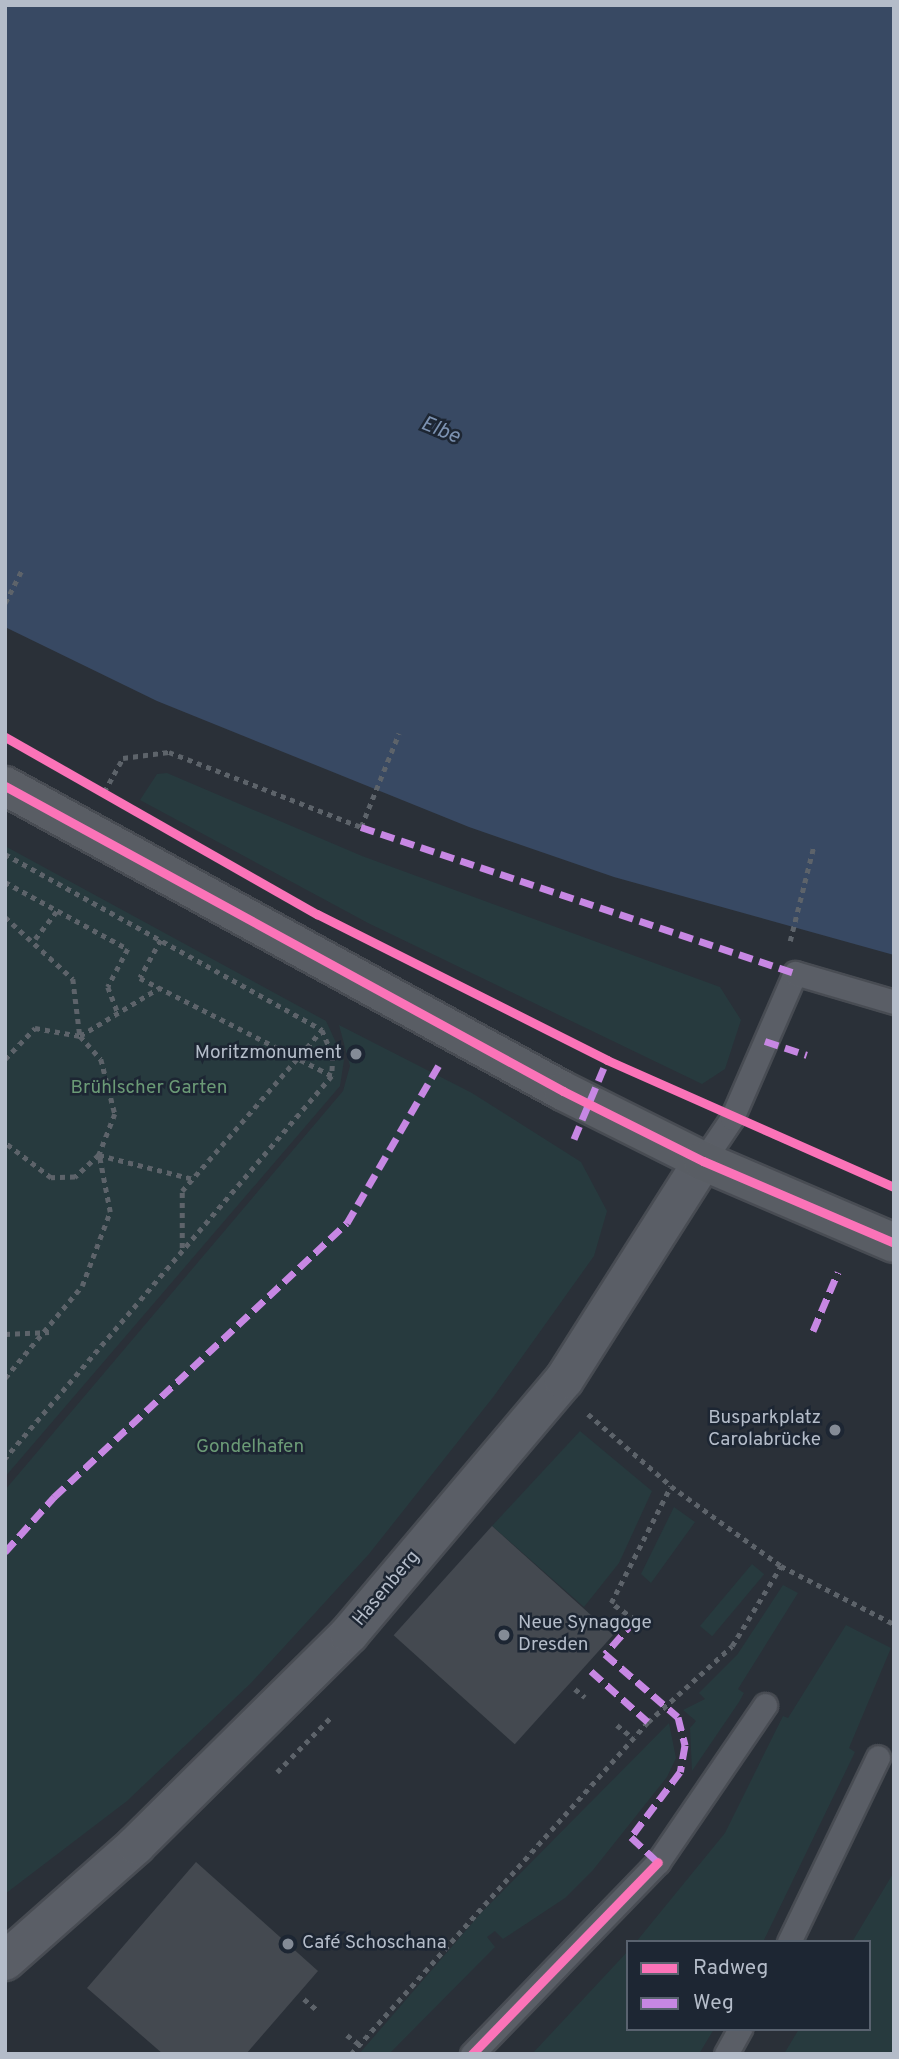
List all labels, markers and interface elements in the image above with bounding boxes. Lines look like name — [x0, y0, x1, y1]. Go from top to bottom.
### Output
water label: Elbe — [417, 412, 463, 450]
place label: Moritzmonument — [195, 1043, 342, 1065]
marker: Moritzmonument — [348, 1046, 364, 1062]
park label: Brühlscher Garten — [71, 1078, 227, 1100]
place label: Busparkplatz Carolabrücke — [708, 1408, 821, 1452]
marker: Busparkplatz Carolabrücke — [827, 1422, 843, 1438]
park label: Gondelhafen — [196, 1437, 304, 1459]
street label: Hasenberg — [349, 1547, 425, 1631]
place label: Neue Synagoge Dresden — [518, 1613, 652, 1657]
marker: Neue Synagoge Dresden — [496, 1627, 512, 1643]
place label: Café Schoschana — [302, 1933, 447, 1955]
marker: Café Schoschana — [280, 1936, 296, 1952]
legend — [626, 1940, 871, 2031]
text: Radweg — [693, 1955, 768, 1982]
text: Weg — [693, 1990, 734, 2017]

